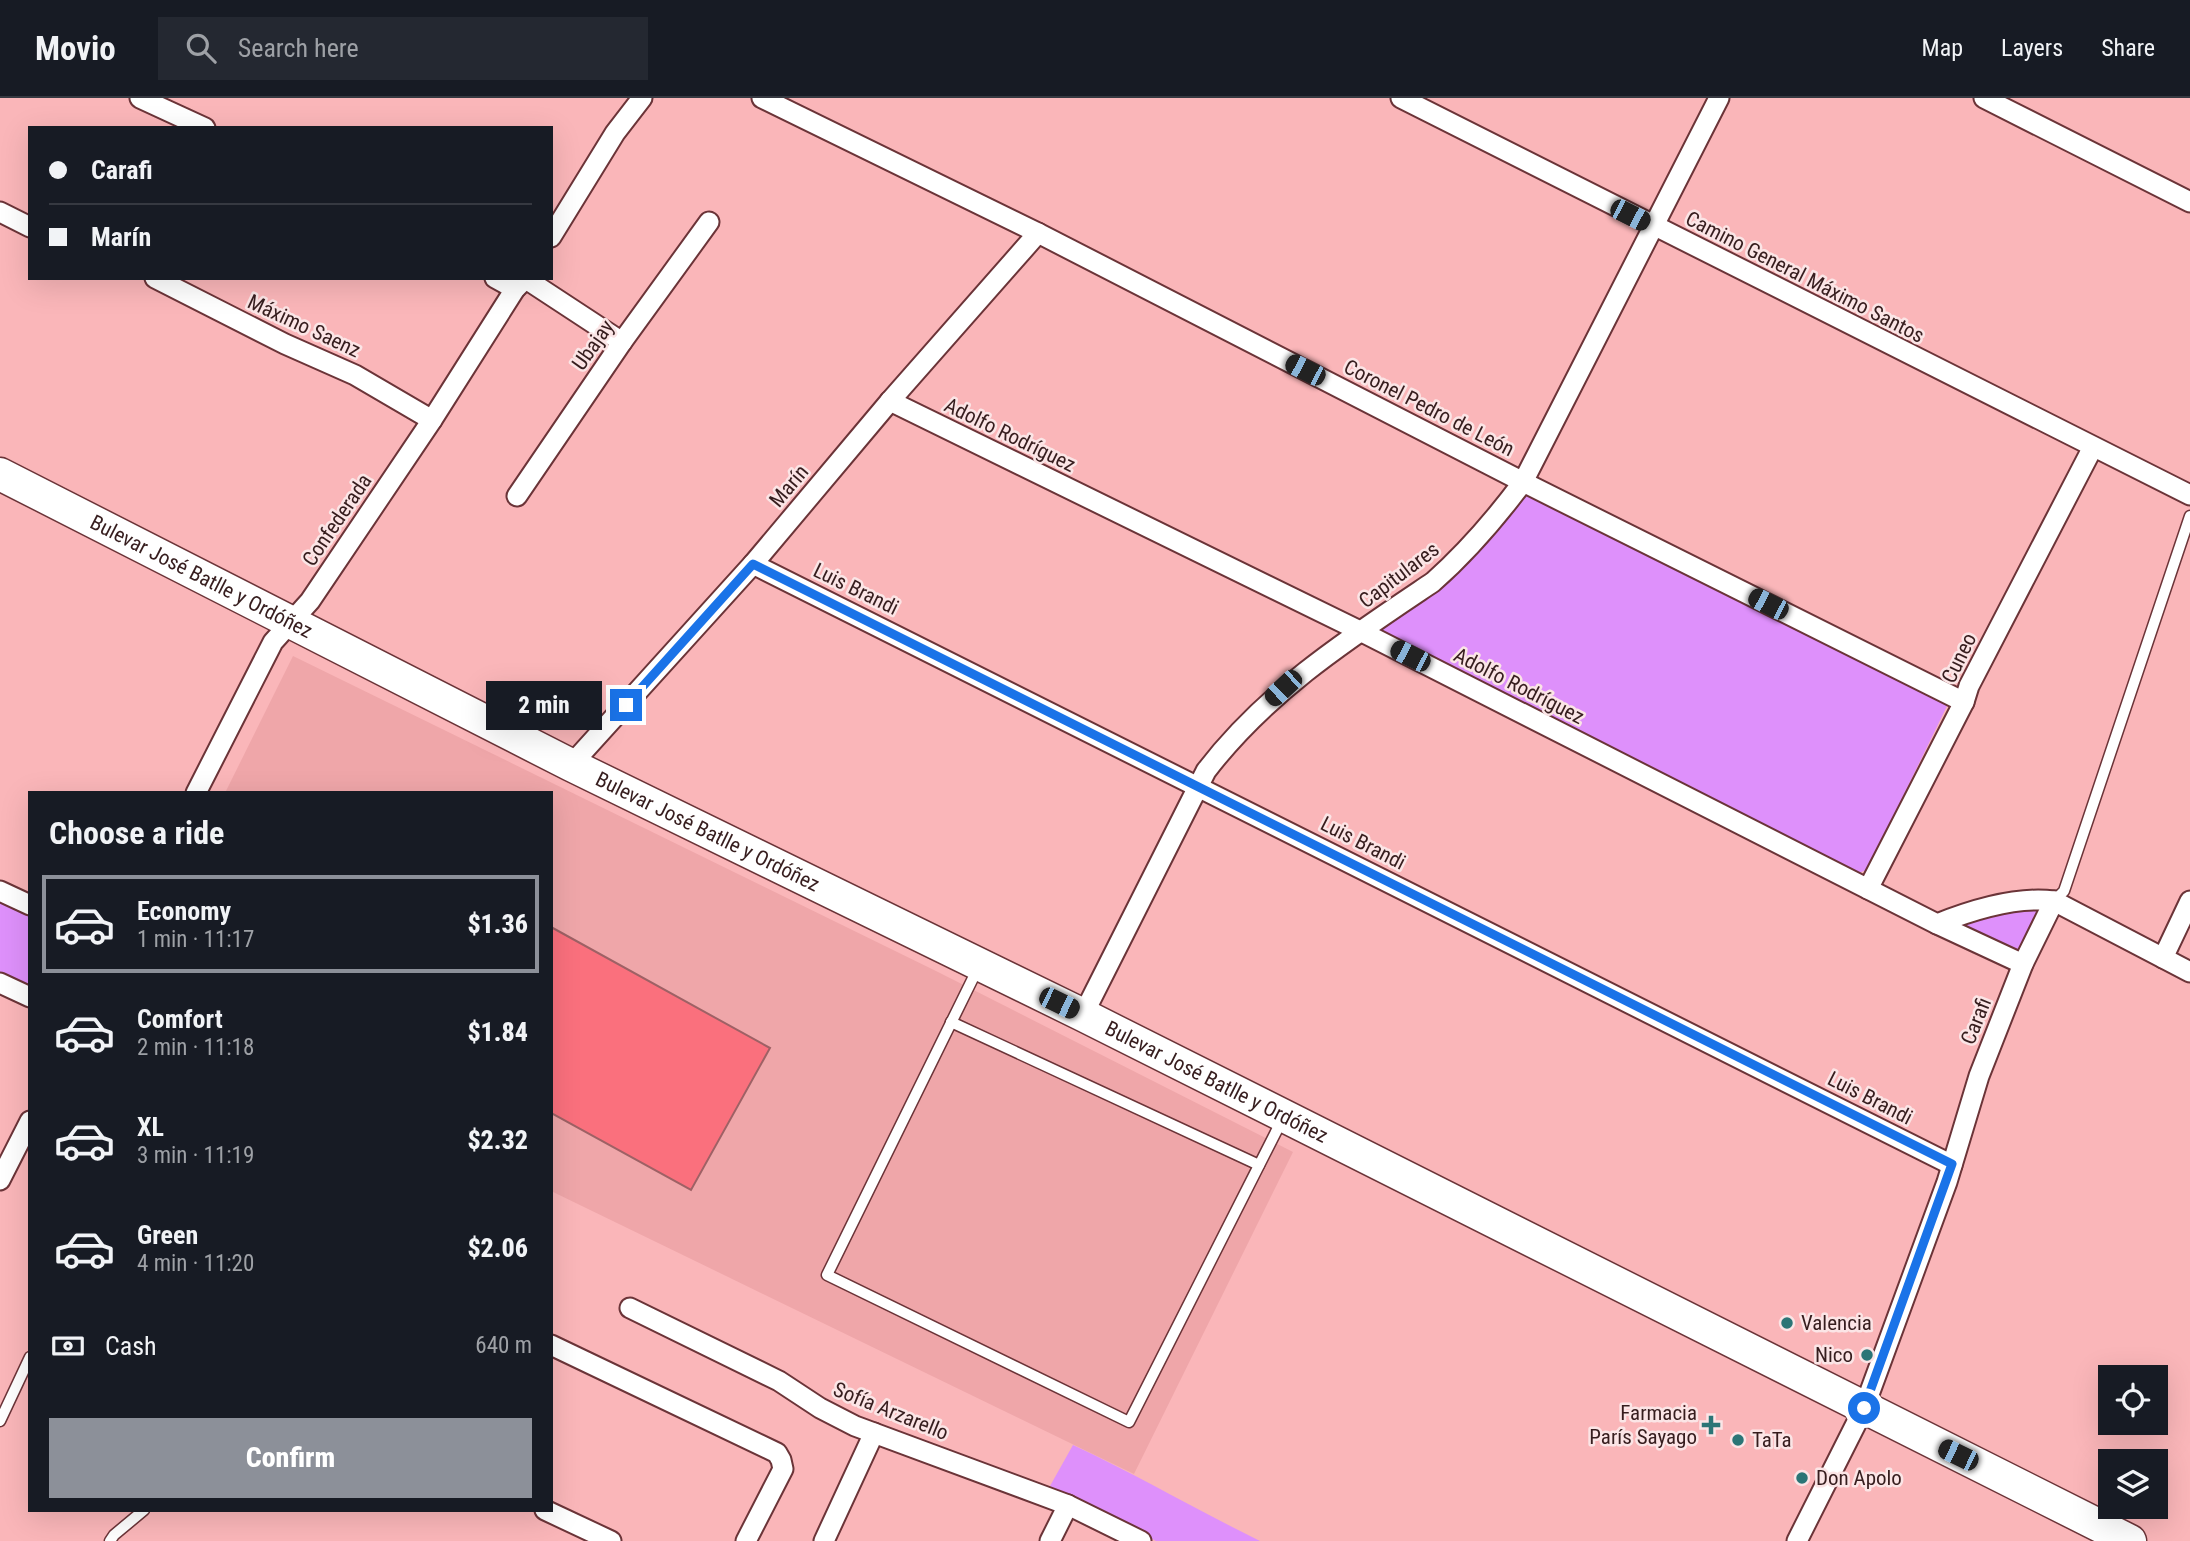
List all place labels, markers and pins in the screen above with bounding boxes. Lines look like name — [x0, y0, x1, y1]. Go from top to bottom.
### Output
place label: Valencia — [1801, 1311, 1872, 1335]
marker: Valencia — [1779, 1315, 1795, 1331]
place label: Nico — [1815, 1343, 1853, 1367]
marker: Nico — [1859, 1347, 1875, 1363]
place label: Farmacia París Sayago — [1589, 1401, 1697, 1449]
marker: Farmacia París Sayago — [1703, 1417, 1719, 1433]
place label: TaTa — [1752, 1428, 1792, 1452]
marker: TaTa — [1730, 1432, 1746, 1448]
place label: Don Apolo — [1816, 1466, 1902, 1490]
marker: Don Apolo — [1794, 1470, 1810, 1486]

